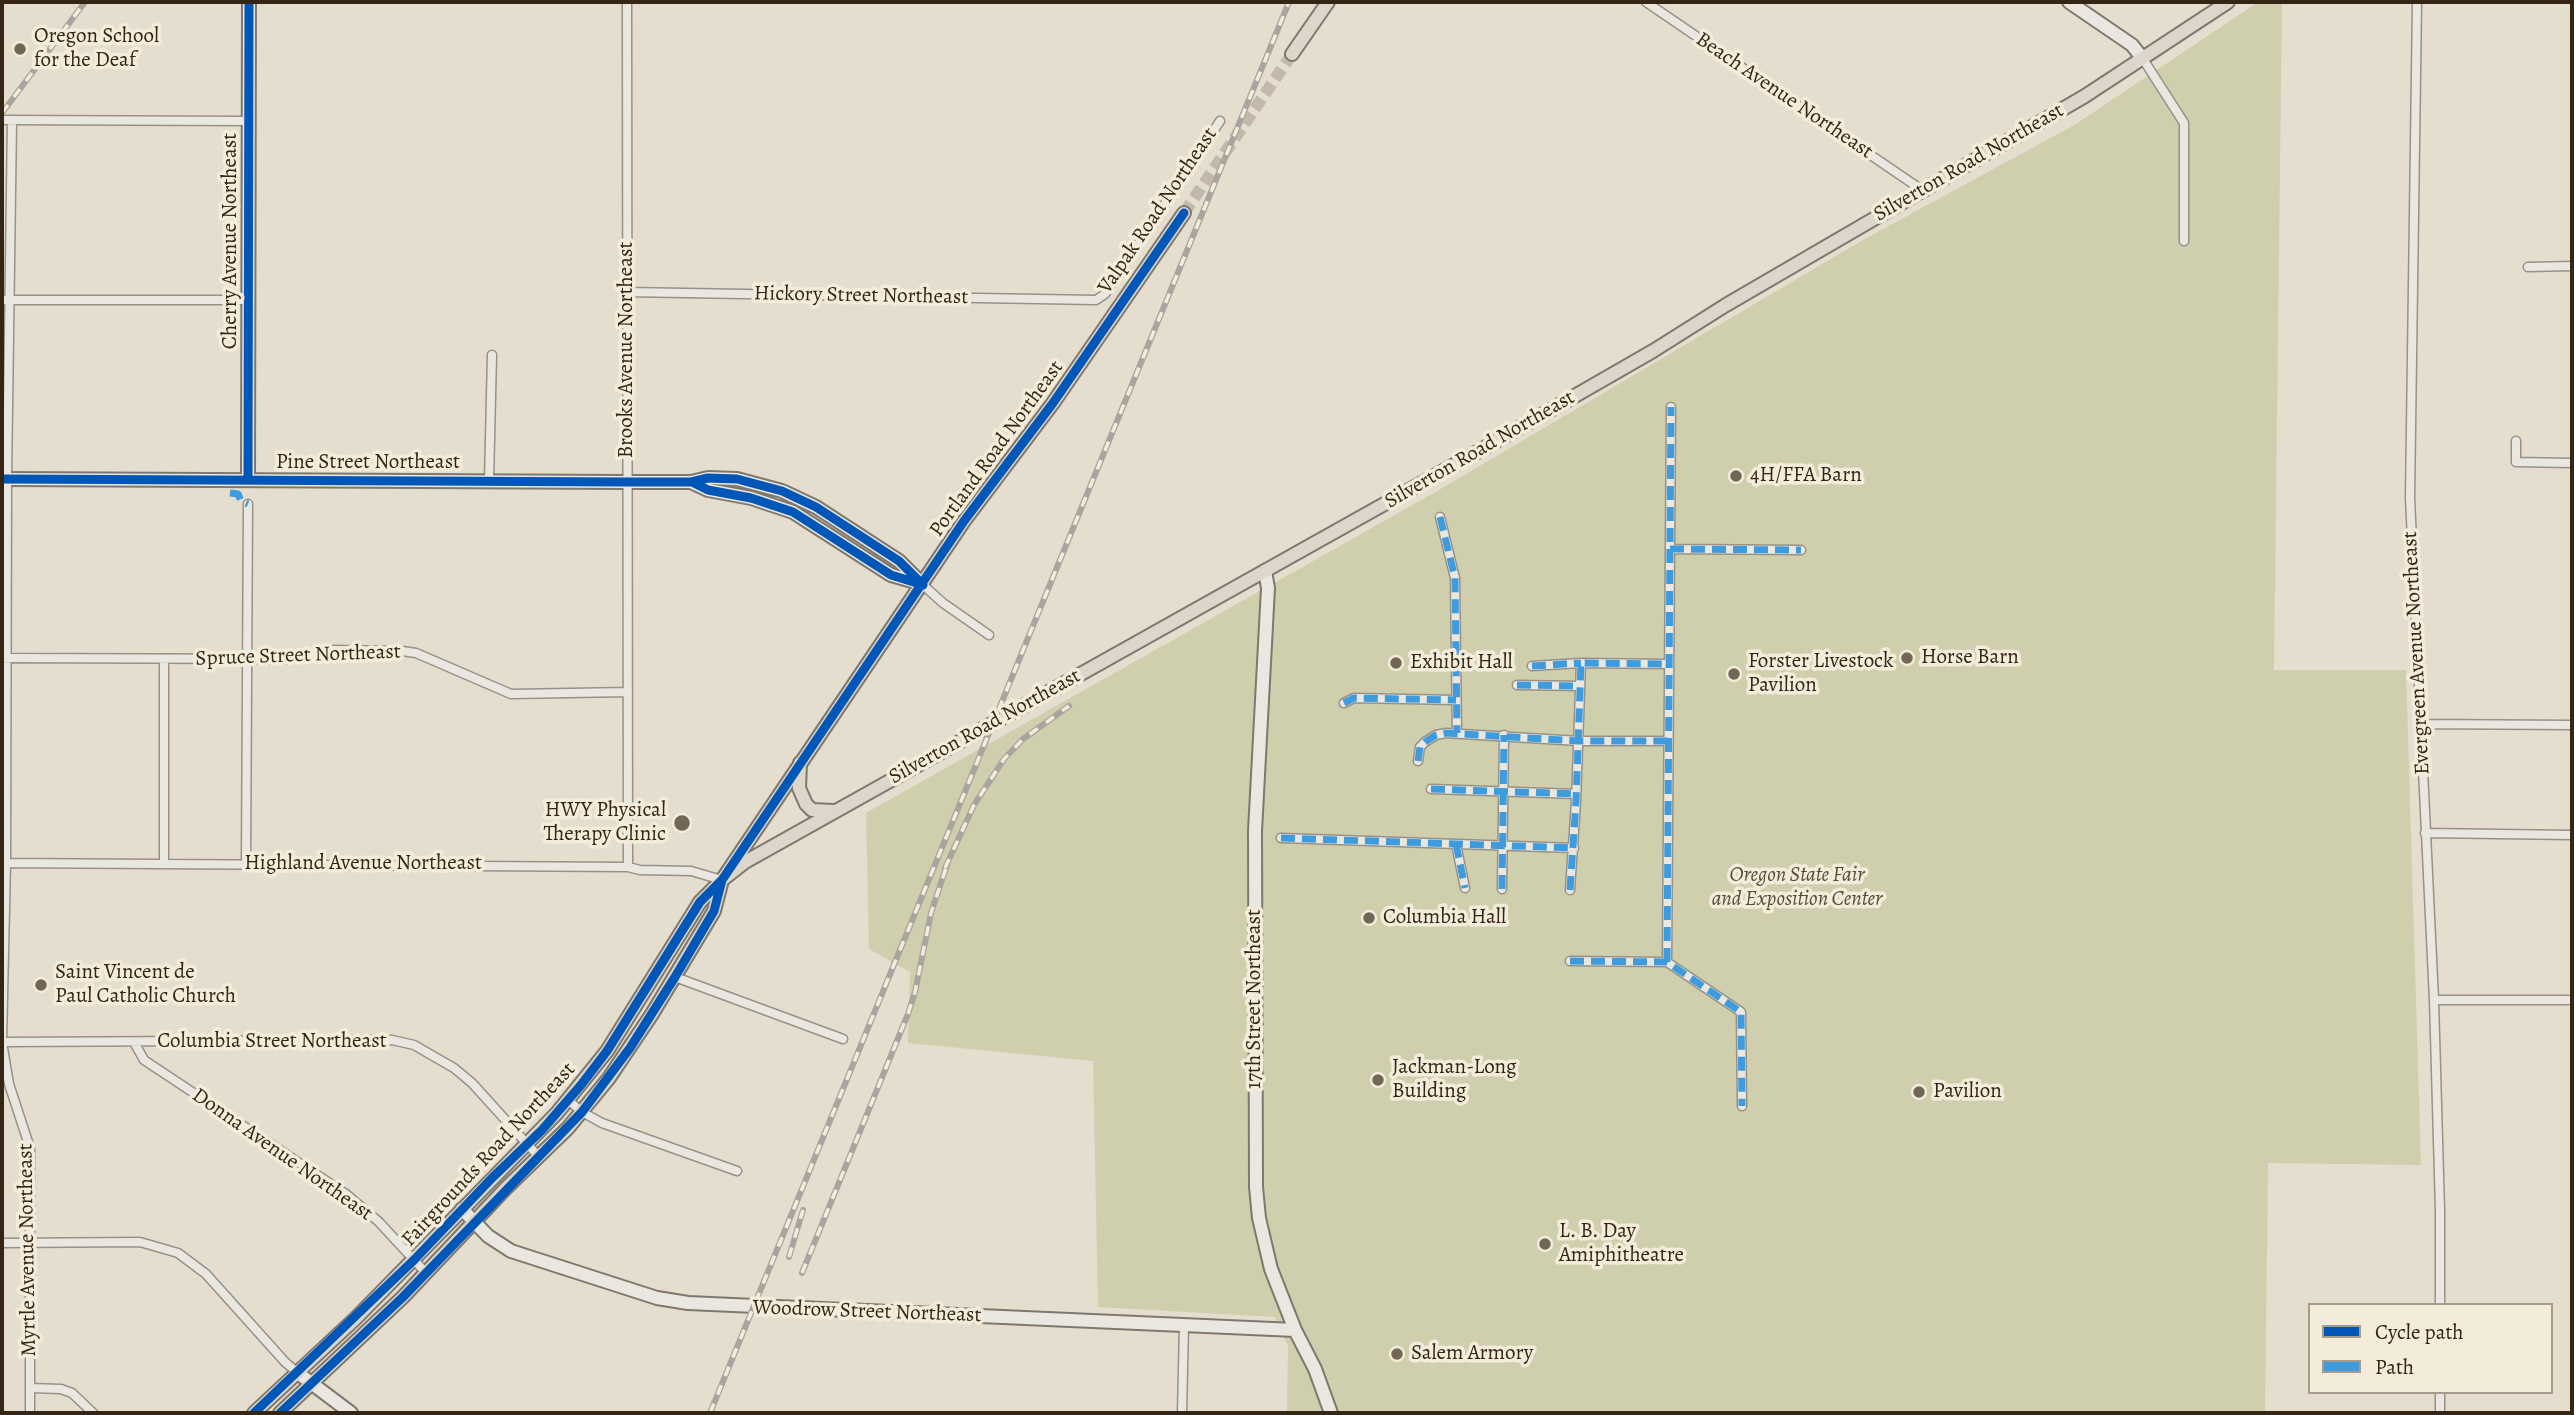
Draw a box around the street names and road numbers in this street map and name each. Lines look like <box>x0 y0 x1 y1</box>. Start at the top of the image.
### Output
street label: Beach Avenue Northeast <box>1691 27 1877 165</box>
street label: Silverton Road Northeast <box>1869 98 2069 228</box>
street label: Valpak Road Northeast <box>1093 123 1223 299</box>
street label: Cherry Avenue Northeast <box>218 133 244 349</box>
street label: Brooks Avenue Northeast <box>614 242 640 458</box>
street label: Hickory Street Northeast <box>754 282 968 310</box>
street label: Portland Road Northeast <box>925 356 1069 542</box>
street label: Silverton Road Northeast <box>1380 385 1580 515</box>
street label: Pine Street Northeast <box>276 450 460 476</box>
street label: Evergreen Avenue Northeast <box>2398 531 2436 775</box>
street label: Spruce Street Northeast <box>195 640 401 672</box>
street label: Silverton Road Northeast <box>885 664 1085 790</box>
street label: Highland Avenue Northeast <box>244 851 482 877</box>
street label: 17th Street Northeast <box>1242 909 1268 1089</box>
street label: Columbia Street Northeast <box>157 1029 387 1055</box>
street label: Fairgrounds Road Northeast <box>397 1058 581 1252</box>
street label: Donna Avenue Northeast <box>187 1083 377 1227</box>
street label: Myrtle Avenue Northeast <box>14 1143 42 1357</box>
street label: Woodrow Street Northeast <box>752 1295 982 1329</box>

